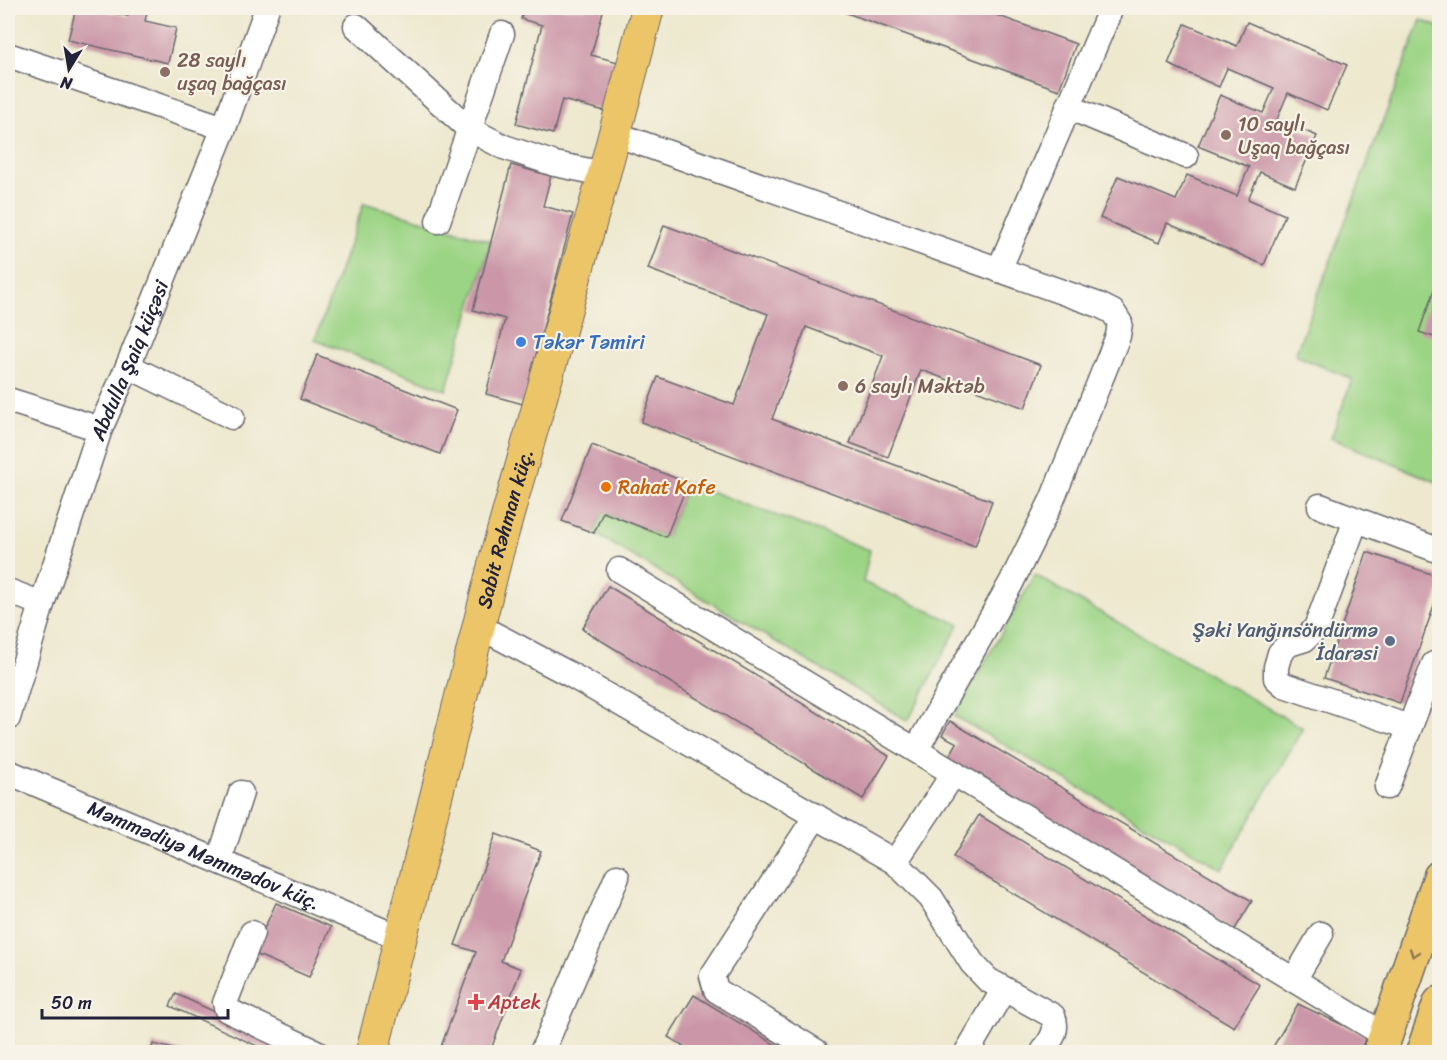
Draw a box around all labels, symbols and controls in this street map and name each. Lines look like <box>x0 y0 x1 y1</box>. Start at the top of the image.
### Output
north arrow <box>39 39 99 99</box>
place label: 28 saylı uşaq bağçası <box>177 43 286 101</box>
marker: 28 saylı uşaq bağçası <box>158 65 172 79</box>
text: N <box>57 68 75 99</box>
place label: 10 saylı Uşaq bağçası <box>1238 107 1350 165</box>
marker: 10 saylı Uşaq bağçası <box>1219 128 1233 142</box>
street label: Abdulla Şaiq küçəsi <box>80 273 179 446</box>
place label: Təkər Təmiri <box>533 325 646 360</box>
marker: Təkər Təmiri <box>514 335 528 349</box>
place label: 6 saylı Məktəb <box>855 369 985 404</box>
marker: 6 saylı Məktəb <box>836 379 850 393</box>
street label: Sabit Rəhman küç. <box>466 444 543 612</box>
place label: Rahat Kafe <box>618 470 716 505</box>
marker: Rahat Kafe <box>599 480 613 494</box>
place label: Şəki Yanğınsöndürmə İdarəsi <box>1192 613 1379 671</box>
marker: Şəki Yanğınsöndürmə İdarəsi <box>1383 634 1397 648</box>
street label: Məmmədiyə Məmmədov küç. <box>82 790 326 920</box>
one-way arrow <box>1409 947 1421 958</box>
scale bar <box>42 982 228 1020</box>
place label: Aptek <box>487 985 541 1020</box>
text: 50 m <box>51 987 92 1019</box>
marker: Aptek <box>469 995 483 1009</box>

